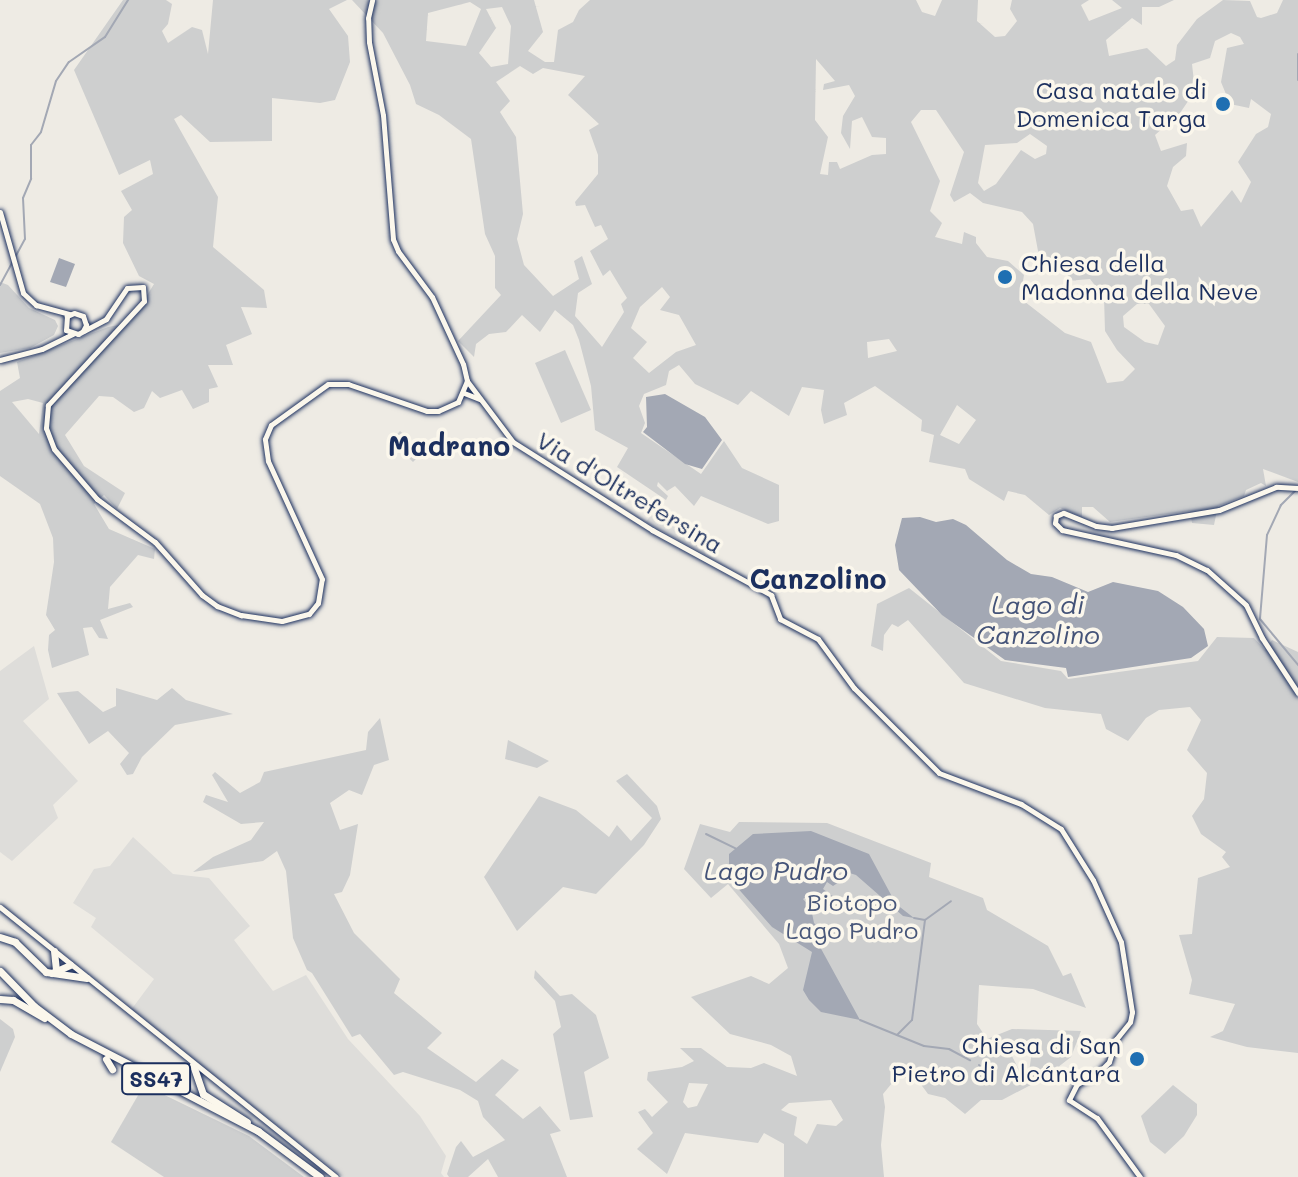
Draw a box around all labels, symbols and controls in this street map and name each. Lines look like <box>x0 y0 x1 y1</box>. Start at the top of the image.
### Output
place label: Casa natale di Domenica Targa <box>1016 76 1207 132</box>
marker: Casa natale di Domenica Targa <box>1214 95 1232 113</box>
place label: Chiesa della Madonna della Neve <box>1021 249 1259 305</box>
marker: Chiesa della Madonna della Neve <box>996 268 1014 286</box>
street label: Via d'Oltrefersina <box>532 425 728 559</box>
district label: Madrano <box>388 428 510 462</box>
district label: Canzolino <box>750 561 886 595</box>
water label: Lago di Canzolino <box>976 589 1100 650</box>
water label: Lago Pudro <box>704 855 848 887</box>
park label: Biotopo Lago Pudro <box>786 888 918 944</box>
place label: Chiesa di San Pietro di Alcántara <box>892 1031 1121 1087</box>
marker: Chiesa di San Pietro di Alcántara <box>1128 1050 1146 1068</box>
road number: SS47 <box>120 1061 192 1097</box>

